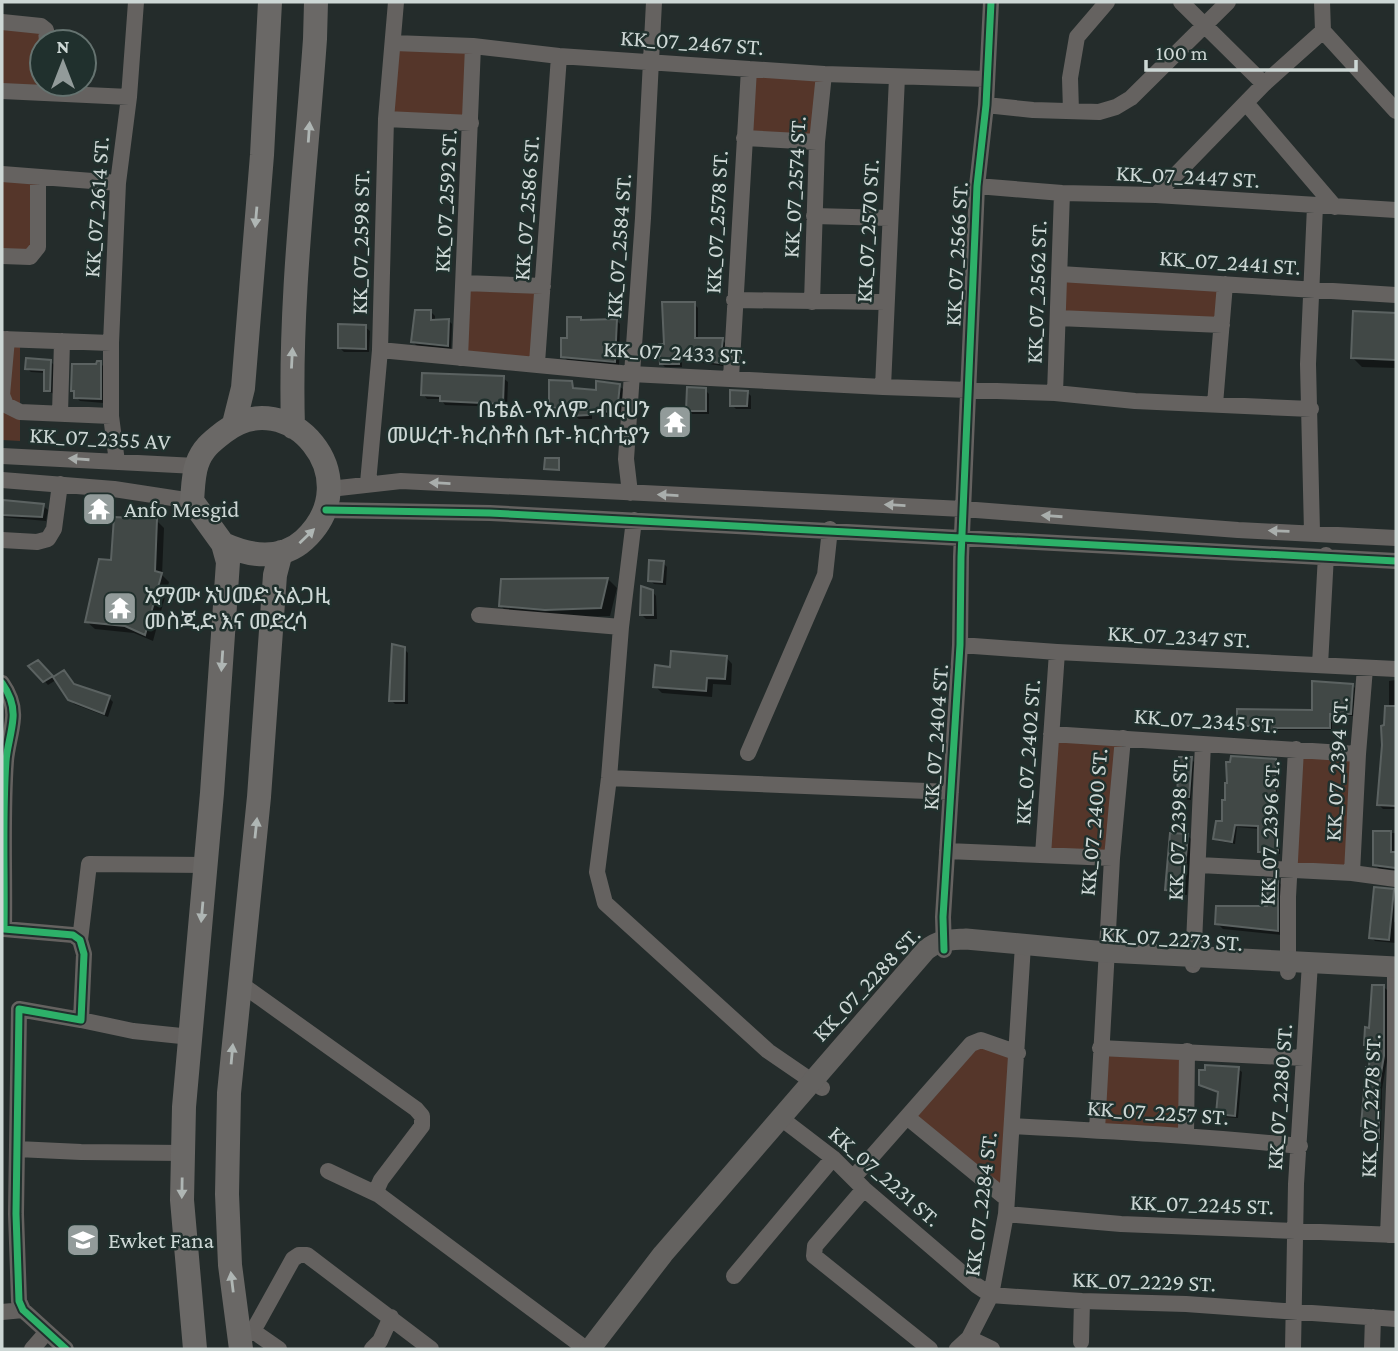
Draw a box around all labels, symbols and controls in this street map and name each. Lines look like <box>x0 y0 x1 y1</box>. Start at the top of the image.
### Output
street label: KK_07_2467 ST. <box>619 24 765 60</box>
north arrow <box>28 28 98 98</box>
scale bar <box>1146 28 1356 72</box>
text: N <box>57 36 70 57</box>
text: 100 m <box>1156 41 1208 65</box>
street label: KK_07_2574 ST. <box>777 115 811 259</box>
one-way arrow <box>304 120 315 142</box>
street label: KK_07_2592 ST. <box>428 129 462 273</box>
street label: KK_07_2614 ST. <box>78 135 114 279</box>
street label: KK_07_2586 ST. <box>508 135 544 281</box>
street label: KK_07_2578 ST. <box>699 150 733 294</box>
street label: KK_07_2570 ST. <box>850 158 884 304</box>
street label: KK_07_2447 ST. <box>1115 159 1261 193</box>
street label: KK_07_2598 ST. <box>346 169 374 315</box>
street label: KK_07_2584 ST. <box>600 172 636 320</box>
street label: KK_07_2566 ST. <box>939 181 973 327</box>
one-way arrow <box>250 206 261 228</box>
street label: KK_07_2562 ST. <box>1021 220 1051 364</box>
street label: KK_07_2441 ST. <box>1158 244 1302 280</box>
street label: KK_07_2433 ST. <box>602 335 748 369</box>
one-way arrow <box>287 347 298 369</box>
place label: ቤቴል-የአለም-ብርሀን መሠረተ-ክረስቶስ ቤተ-ክርስቲያን <box>386 396 650 448</box>
temple icon: ቤቴል-የአለም-ብርሀን መሠረተ-ክረስቶስ ቤተ-ክርስቲያን <box>656 403 694 441</box>
street label: KK_07_2355 AV <box>29 421 172 455</box>
one-way arrow <box>68 453 90 464</box>
one-way arrow <box>429 478 451 489</box>
one-way arrow <box>656 489 678 500</box>
temple icon: Anfo Mesgid <box>80 490 118 528</box>
place label: Anfo Mesgid <box>124 496 239 522</box>
one-way arrow <box>884 499 906 510</box>
one-way arrow <box>1041 510 1063 521</box>
one-way arrow <box>1268 525 1290 537</box>
one-way arrow <box>299 527 316 544</box>
place label: ኢማሙ አህመድ አልጋዚ መስጂድ እና መድረሳ <box>144 582 330 634</box>
temple icon: ኢማሙ አህመድ አልጋዚ መስጂድ እና መድረሳ <box>101 589 139 627</box>
street label: KK_07_2347 ST. <box>1107 619 1251 653</box>
one-way arrow <box>216 650 227 672</box>
street label: KK_07_2404 ST. <box>917 663 953 811</box>
street label: KK_07_2402 ST. <box>1009 678 1045 826</box>
street label: KK_07_2394 ST. <box>1319 696 1353 842</box>
street label: KK_07_2345 ST. <box>1133 702 1279 738</box>
street label: KK_07_2400 ST. <box>1074 747 1112 897</box>
street label: KK_07_2398 ST. <box>1161 755 1193 901</box>
street label: KK_07_2396 ST. <box>1253 760 1285 906</box>
one-way arrow <box>251 817 262 839</box>
one-way arrow <box>196 901 207 923</box>
street label: KK_07_2273 ST. <box>1100 920 1244 956</box>
street label: KK_07_2288 ST. <box>807 922 925 1046</box>
street label: KK_07_2280 ST. <box>1261 1023 1297 1171</box>
street label: KK_07_2278 ST. <box>1354 1034 1386 1178</box>
one-way arrow <box>227 1043 238 1065</box>
street label: KK_07_2257 ST. <box>1086 1094 1230 1130</box>
street label: KK_07_2231 ST. <box>824 1120 946 1232</box>
street label: KK_07_2284 ST. <box>958 1130 1002 1278</box>
one-way arrow <box>177 1177 188 1199</box>
street label: KK_07_2245 ST. <box>1130 1188 1274 1220</box>
school or university icon: Ewket Fana <box>64 1221 102 1259</box>
place label: Ewket Fana <box>108 1227 215 1253</box>
street label: KK_07_2229 ST. <box>1072 1265 1216 1297</box>
one-way arrow <box>227 1270 238 1292</box>

